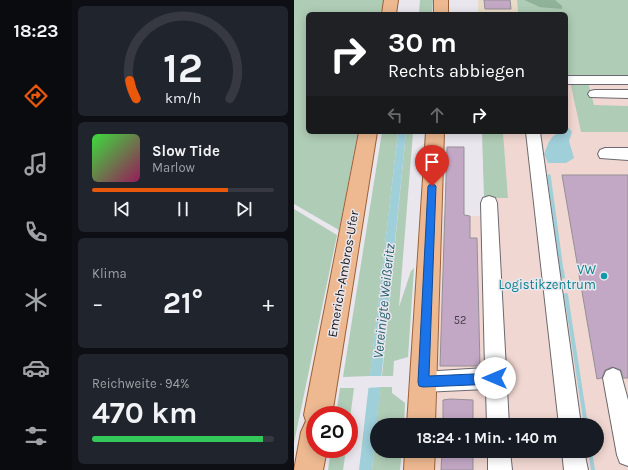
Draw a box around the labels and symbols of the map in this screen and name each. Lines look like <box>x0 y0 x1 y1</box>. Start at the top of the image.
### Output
pin <box>415 145 449 186</box>
street label: Emerich-Ambros-Ufer <box>324 209 362 339</box>
water label: Vereinigte Weißeritz <box>370 243 398 359</box>
place label: VW Logistikzentrum <box>498 262 596 292</box>
marker: VW Logistikzentrum <box>599 271 609 281</box>
house number: 52 <box>454 314 466 327</box>
position arrow <box>474 357 516 399</box>
speed limit sign: 20 <box>306 406 358 458</box>

